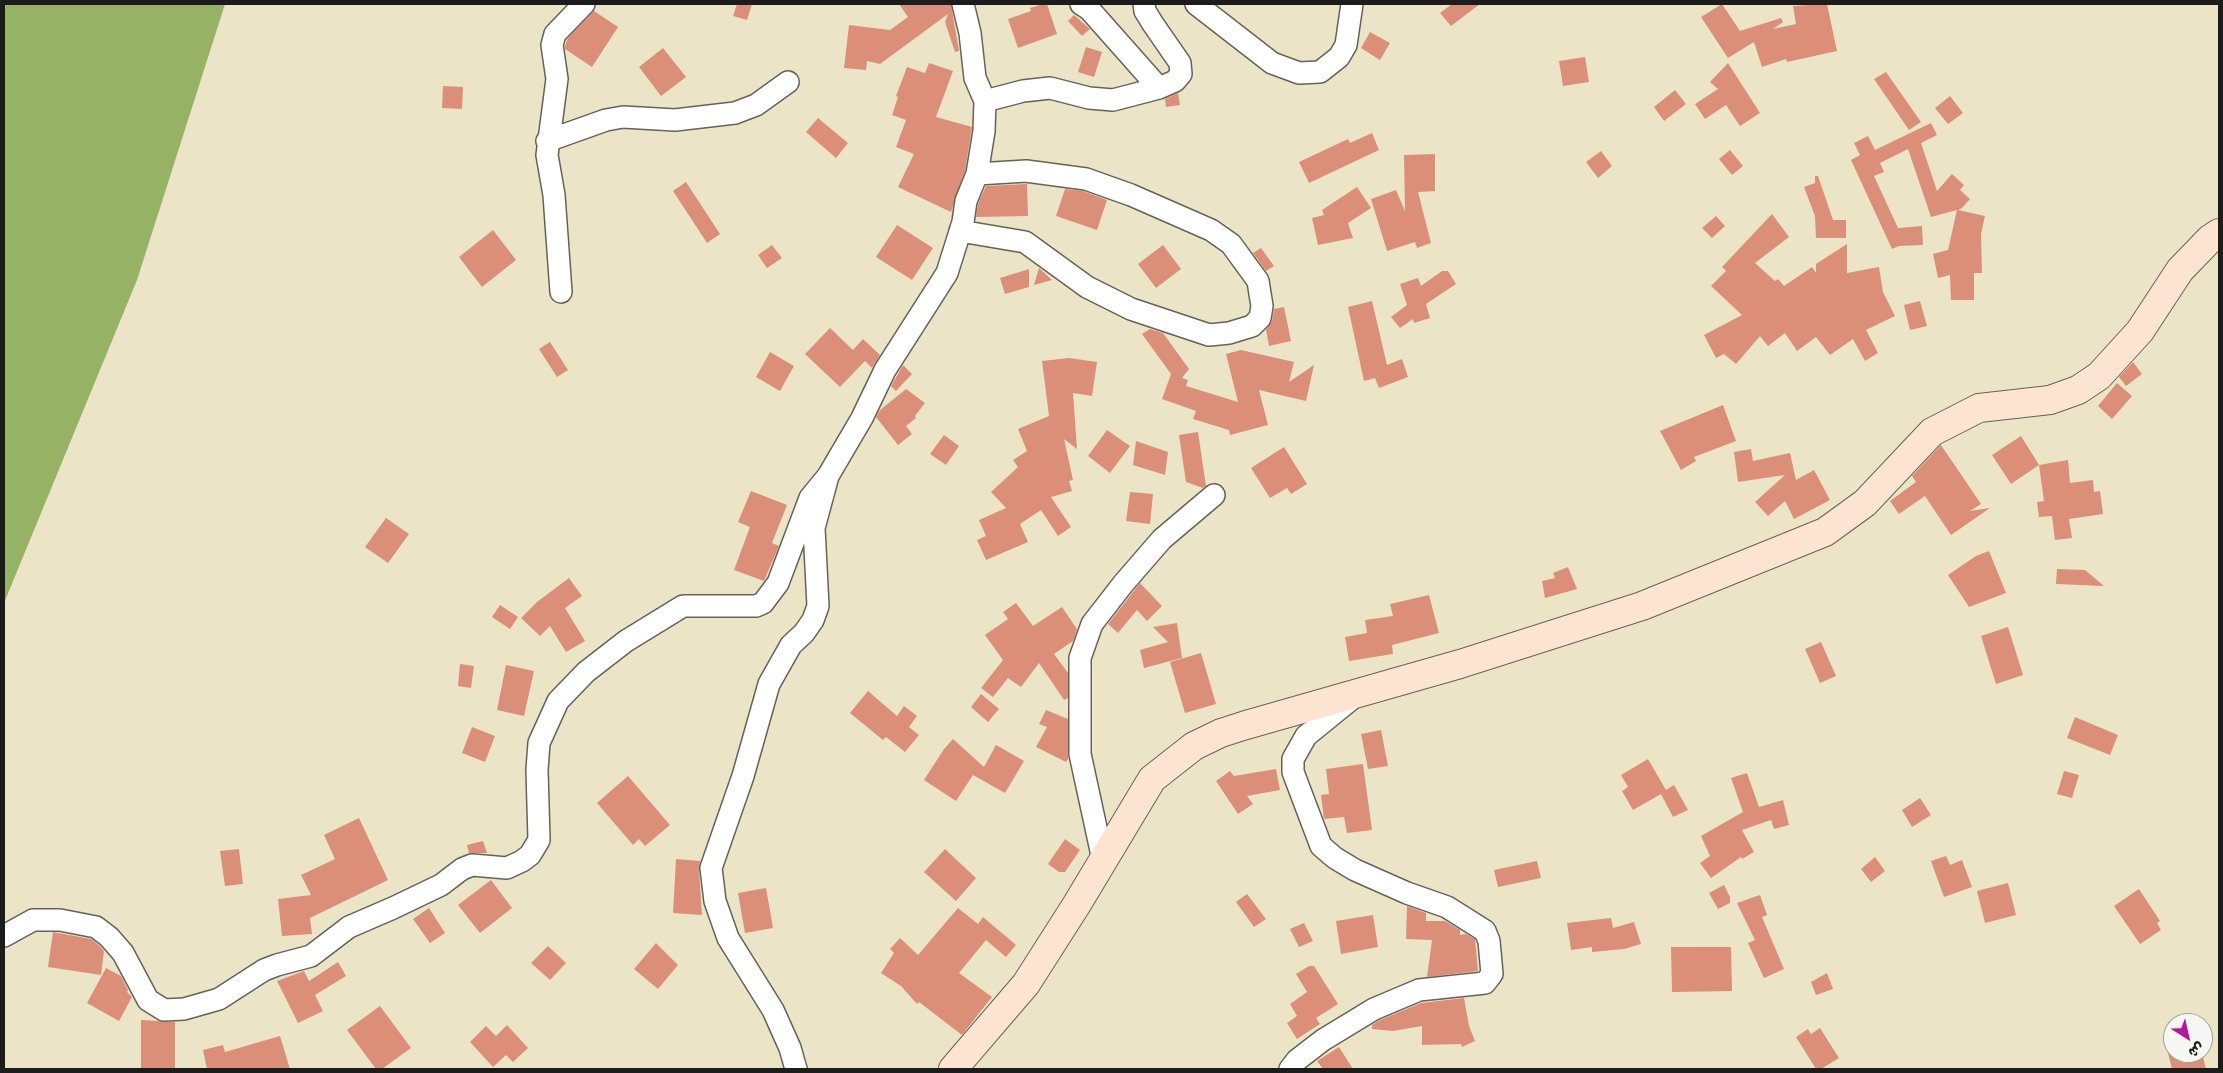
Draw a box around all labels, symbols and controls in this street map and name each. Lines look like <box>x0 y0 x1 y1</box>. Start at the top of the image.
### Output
north arrow <box>2163 1013 2213 1063</box>
text: ش <box>2185 1038 2208 1061</box>

